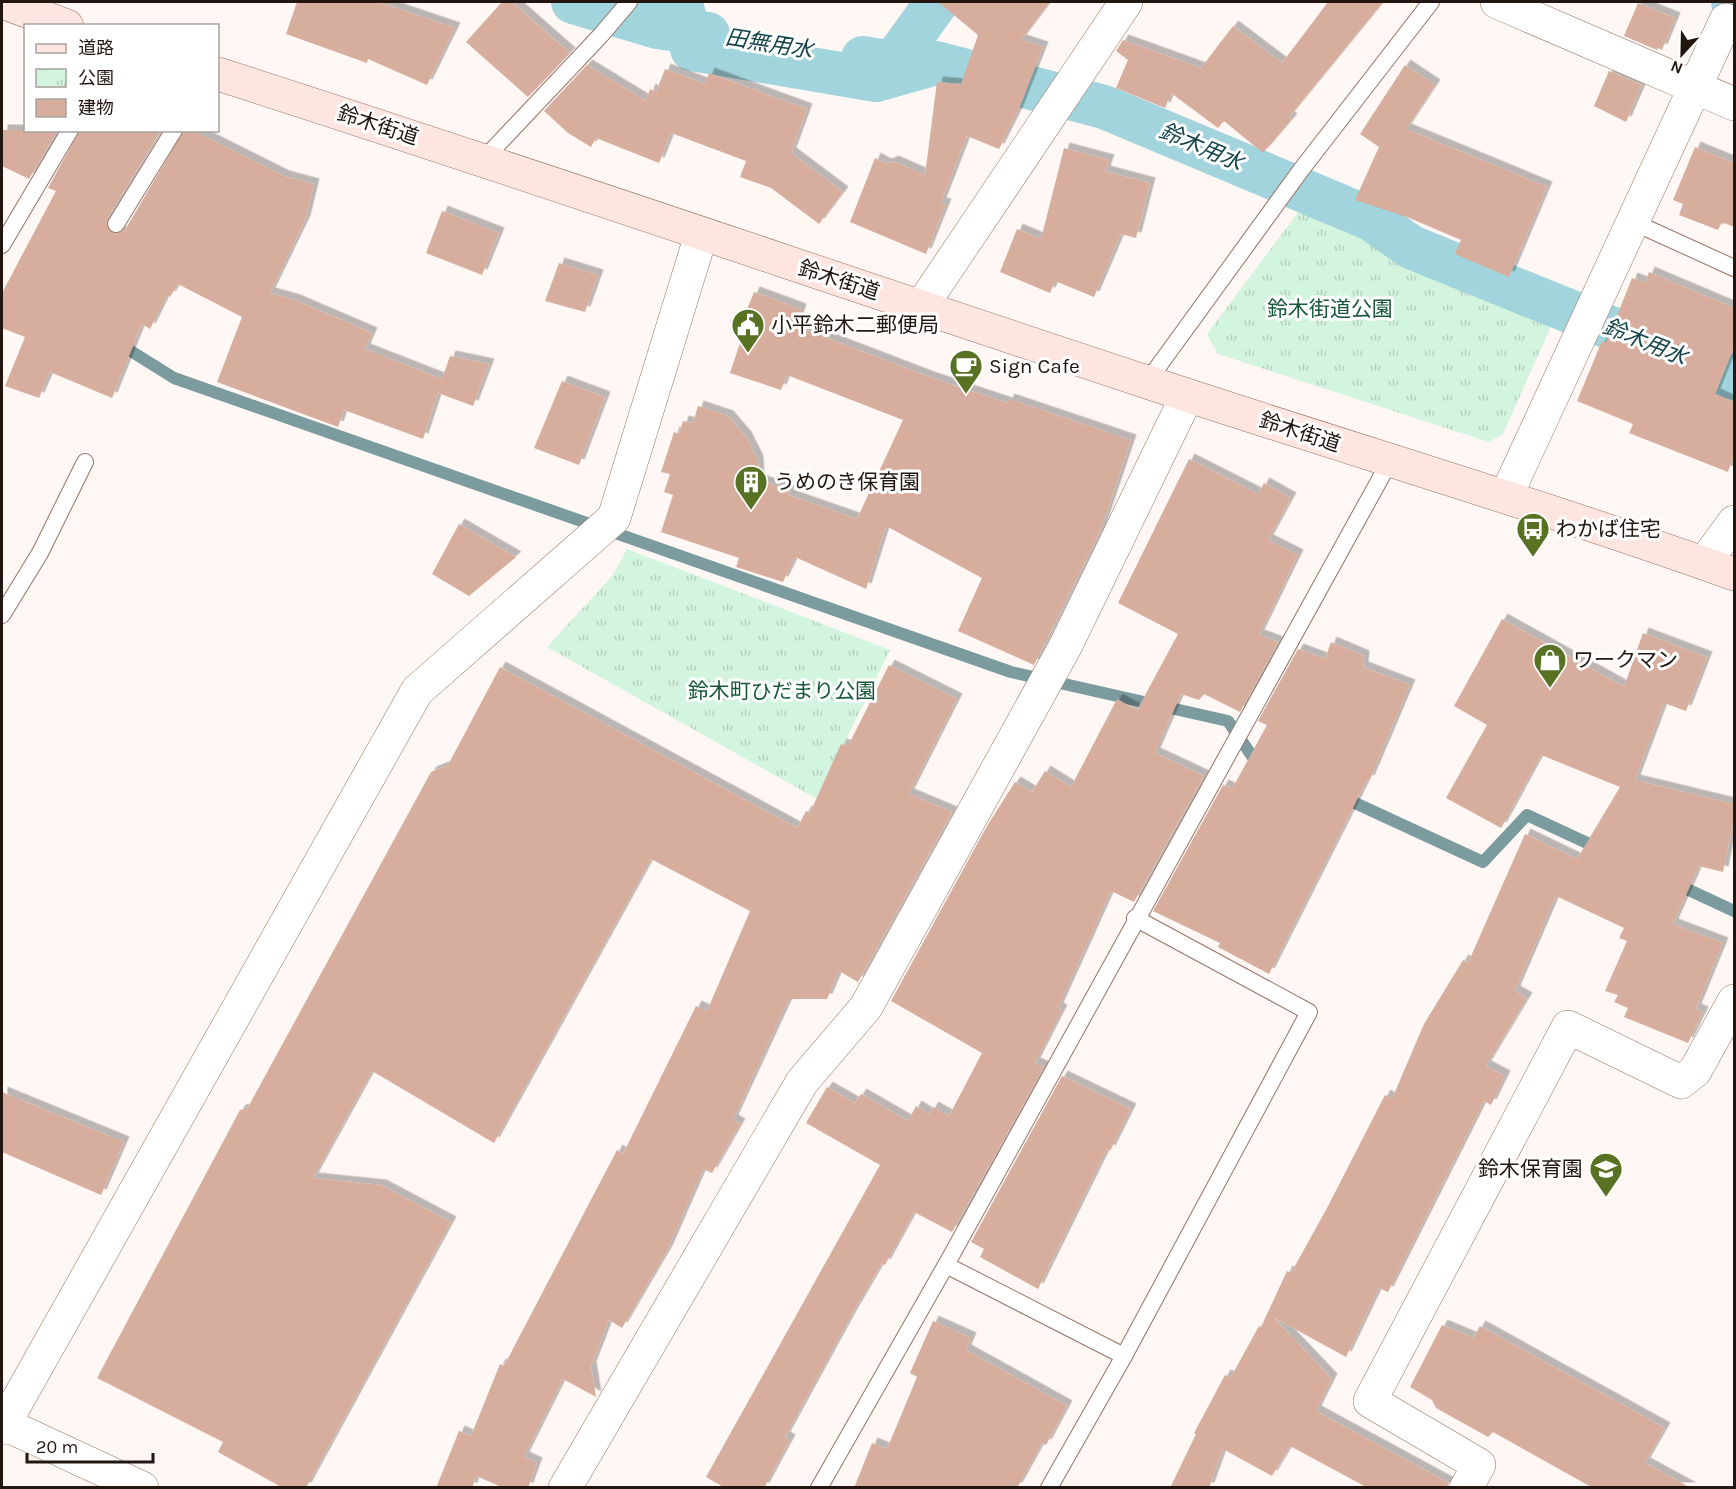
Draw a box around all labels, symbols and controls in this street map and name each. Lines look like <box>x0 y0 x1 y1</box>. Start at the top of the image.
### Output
legend <box>24 24 219 132</box>
water label: 田無用水 <box>724 24 816 64</box>
north arrow <box>1652 24 1712 84</box>
text: 道路 <box>78 37 114 59</box>
text: N <box>1668 56 1685 78</box>
text: 公園 <box>78 67 114 89</box>
text: 建物 <box>78 97 114 119</box>
street label: 鈴木街道 <box>334 101 422 149</box>
water label: 鈴木用水 <box>1155 118 1248 177</box>
street label: 鈴木街道 <box>795 256 883 304</box>
park label: 鈴木街道公園 <box>1267 297 1393 321</box>
public building icon: 小平鈴木二郵便局 <box>730 307 766 354</box>
place label: 小平鈴木二郵便局 <box>771 313 939 337</box>
water label: 鈴木用水 <box>1599 313 1693 371</box>
cafe icon: Sign Cafe <box>948 348 984 395</box>
place label: Sign Cafe <box>989 354 1080 378</box>
street label: 鈴木街道 <box>1256 408 1344 456</box>
building icon: うめのき保育園 <box>733 464 769 511</box>
place label: うめのき保育園 <box>774 470 920 494</box>
bus stop icon: わかば住宅 <box>1515 511 1551 558</box>
place label: わかば住宅 <box>1556 517 1661 541</box>
shop icon: ワークマン <box>1532 642 1568 689</box>
place label: ワークマン <box>1573 648 1678 672</box>
park label: 鈴木町ひだまり公園 <box>688 679 876 703</box>
school or university icon: 鈴木保育園 <box>1588 1151 1624 1198</box>
place label: 鈴木保育園 <box>1478 1157 1583 1181</box>
scale bar <box>27 1426 153 1464</box>
text: 20 m <box>36 1436 78 1458</box>

